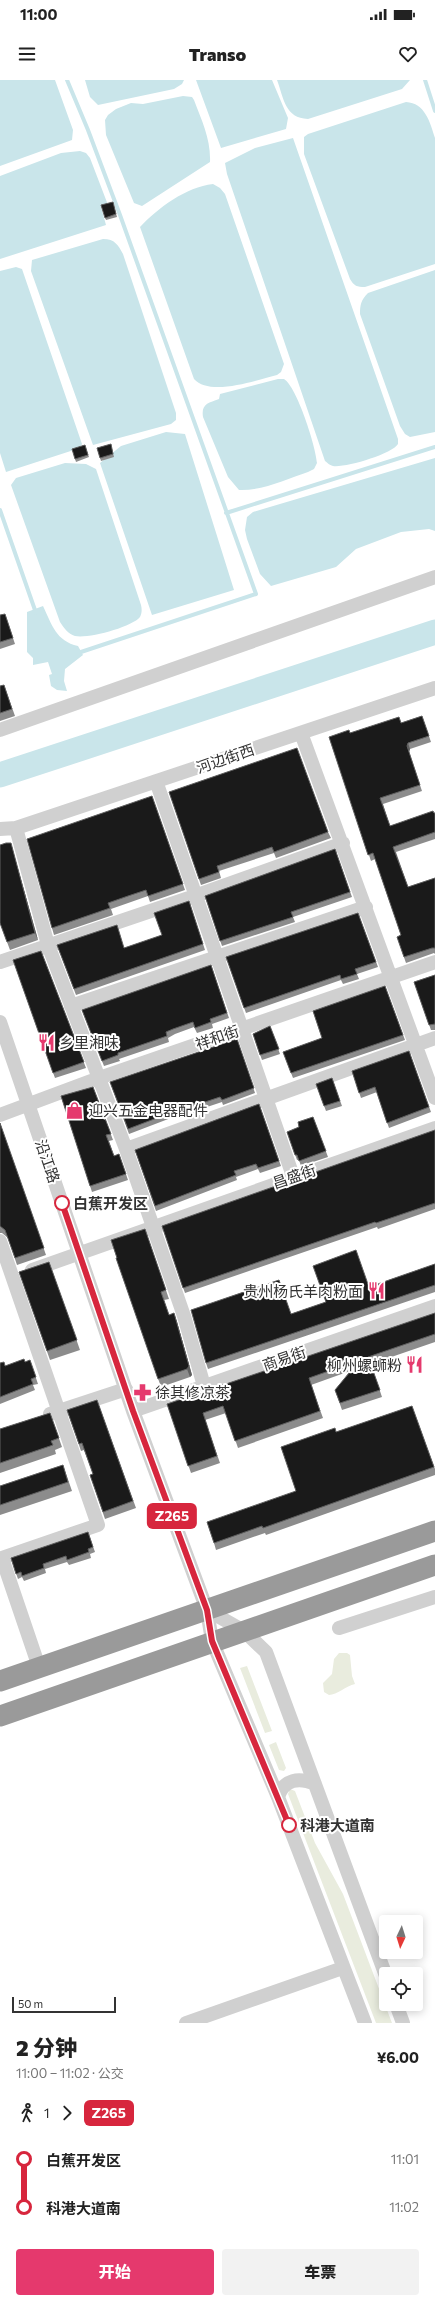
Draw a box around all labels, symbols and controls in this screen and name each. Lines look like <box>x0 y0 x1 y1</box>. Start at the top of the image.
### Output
text: 11:00 <box>20 5 57 23</box>
icon: menu <box>16 43 38 65</box>
text: Transo <box>189 43 246 65</box>
icon: heart <box>397 43 419 65</box>
street label: 河边街西 <box>194 740 256 776</box>
street label: 祥和街 <box>193 1021 241 1053</box>
restaurant icon: 乡里湘味 <box>36 1032 56 1052</box>
place label: 乡里湘味 <box>59 1033 119 1051</box>
shop icon: 迎兴五金电器配件 <box>65 1100 85 1120</box>
place label: 迎兴五金电器配件 <box>88 1101 208 1119</box>
street label: 沿江路 <box>32 1137 64 1185</box>
street label: 昌盛街 <box>270 1160 318 1192</box>
place label: 白蕉开发区 <box>73 1194 148 1212</box>
marker: 白蕉开发区 <box>54 1195 70 1211</box>
restaurant icon: 贵州杨氏羊肉粉面 <box>366 1281 386 1301</box>
place label: 贵州杨氏羊肉粉面 <box>243 1282 363 1300</box>
street label: 商易街 <box>260 1342 308 1374</box>
restaurant icon: 柳州螺蛳粉 <box>405 1355 425 1375</box>
place label: 柳州螺蛳粉 <box>327 1356 402 1374</box>
pharmacy icon: 徐其修凉茶 <box>132 1382 152 1402</box>
place label: 徐其修凉茶 <box>155 1383 230 1401</box>
line badge: Z265 <box>144 1503 200 1529</box>
text: Z265 <box>155 1507 189 1524</box>
place label: 科港大道南 <box>300 1816 375 1834</box>
marker: 科港大道南 <box>281 1817 297 1833</box>
north arrow <box>379 1915 423 1959</box>
map controls <box>379 1915 423 2011</box>
button: locate <box>379 1967 423 2011</box>
scale bar <box>12 1995 116 2014</box>
text: 50 m <box>18 1997 43 2010</box>
text: 2 分钟 <box>16 2034 77 2061</box>
text: ¥6.00 <box>377 2048 419 2066</box>
text: 11:00 – 11:02 · 公交 <box>16 2065 124 2081</box>
icon: walk <box>16 2102 38 2124</box>
icon: forward <box>56 2102 78 2124</box>
text: Z265 <box>92 2104 126 2121</box>
text: 1 <box>44 2105 50 2121</box>
text: 白蕉开发区 <box>46 2151 121 2169</box>
text: 11:01 <box>391 2151 419 2167</box>
text: 科港大道南 <box>46 2199 121 2217</box>
text: 11:02 <box>389 2199 419 2215</box>
button: 开始 <box>16 2249 214 2295</box>
button: 车票 <box>222 2249 419 2295</box>

